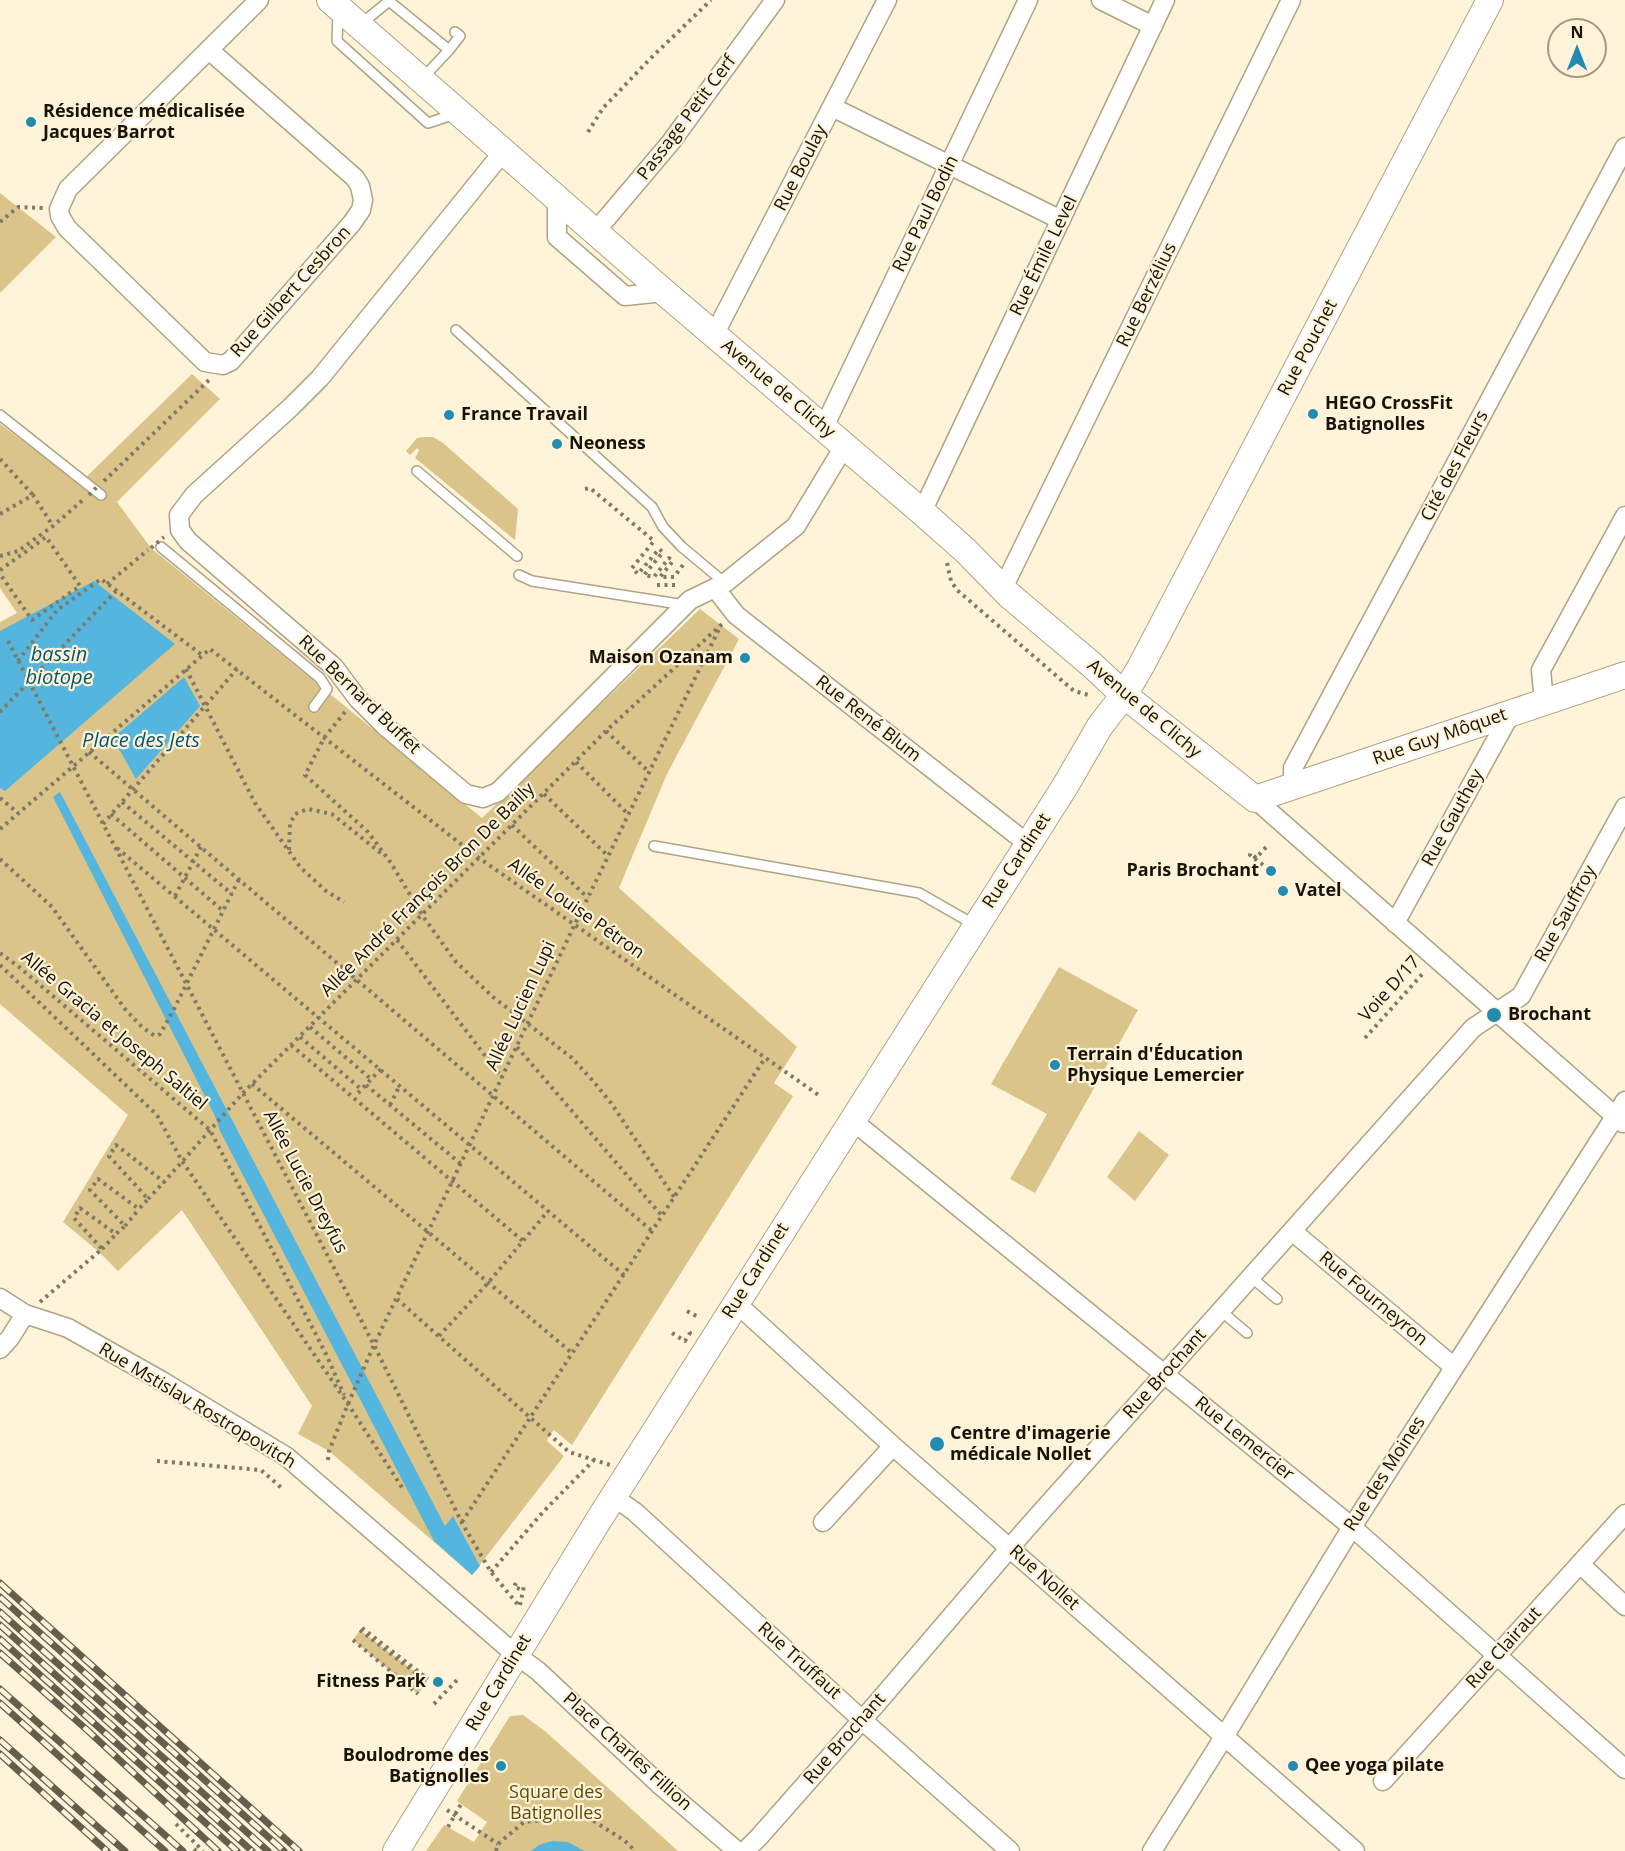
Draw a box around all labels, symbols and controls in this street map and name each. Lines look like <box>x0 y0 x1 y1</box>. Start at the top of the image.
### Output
north arrow <box>1547 18 1607 78</box>
text: N <box>1570 21 1584 43</box>
street label: Passage Petit Cerf <box>633 51 741 185</box>
place label: Résidence médicalisée Jacques Barrot <box>43 101 245 144</box>
marker: Résidence médicalisée Jacques Barrot <box>24 115 38 129</box>
street label: Rue Boulay <box>770 121 832 215</box>
street label: Rue Paul Bodin <box>888 152 964 276</box>
street label: Rue Émile Level <box>1006 193 1082 319</box>
street label: Rue Gilbert Cesbron <box>226 222 356 362</box>
street label: Rue Berzélius <box>1112 239 1182 351</box>
street label: Rue Pouchet <box>1274 296 1342 400</box>
street label: Avenue de Clichy <box>717 335 839 443</box>
place label: HEGO CrossFit Batignolles <box>1325 393 1453 436</box>
place label: France Travail <box>461 404 588 426</box>
marker: HEGO CrossFit Batignolles <box>1306 407 1320 421</box>
street label: Cité des Fleurs <box>1417 407 1493 525</box>
marker: France Travail <box>442 408 456 422</box>
place label: Neoness <box>569 433 646 455</box>
marker: Neoness <box>550 437 564 451</box>
street label: Rue Bernard Buffet <box>293 631 425 759</box>
water label: bassin biotope <box>25 643 93 690</box>
place label: Maison Ozanam <box>589 647 733 669</box>
marker: Maison Ozanam <box>738 651 752 665</box>
street label: Avenue de Clichy <box>1083 655 1205 763</box>
street label: Rue René Blum <box>811 671 925 767</box>
street label: Rue Guy Môquet <box>1370 704 1510 770</box>
water label: Place des Jets <box>82 729 200 753</box>
street label: Rue Gauthey <box>1417 766 1489 870</box>
street label: Allée André François Bron De Bailly <box>317 779 539 1001</box>
street label: Rue Cardinet <box>978 810 1056 912</box>
street label: Allée Louise Pétron <box>504 854 648 964</box>
place label: Paris Brochant <box>1127 860 1259 882</box>
street label: Rue Sauffroy <box>1531 862 1601 966</box>
marker: Paris Brochant <box>1264 864 1278 878</box>
place label: Vatel <box>1295 880 1342 902</box>
marker: Vatel <box>1276 884 1290 898</box>
street label: Allée Lucien Lupi <box>481 938 561 1074</box>
street label: Allée Gracia et Joseph Saltiel <box>17 947 211 1115</box>
street label: Voie D/17 <box>1355 952 1425 1026</box>
place label: Brochant <box>1508 1004 1591 1026</box>
marker: Brochant <box>1485 1006 1503 1024</box>
place label: Terrain d'Éducation Physique Lemercier <box>1067 1044 1244 1086</box>
marker: Terrain d'Éducation Physique Lemercier <box>1048 1058 1062 1072</box>
street label: Allée Lucie Dreyfus <box>258 1107 352 1257</box>
street label: Rue Cardinet <box>718 1219 794 1323</box>
street label: Rue Fourneyron <box>1314 1247 1432 1351</box>
street label: Rue Brochant <box>1119 1324 1211 1424</box>
street label: Rue Mstislav Rostropovitch <box>95 1339 299 1473</box>
street label: Rue Lemercier <box>1190 1392 1298 1486</box>
street label: Rue des Moines <box>1340 1413 1430 1535</box>
place label: Centre d'imagerie médicale Nollet <box>950 1423 1111 1466</box>
marker: Centre d'imagerie médicale Nollet <box>928 1435 946 1453</box>
street label: Rue Nollet <box>1004 1541 1084 1615</box>
street label: Rue Clairaut <box>1462 1603 1546 1693</box>
street label: Rue Truffaut <box>753 1618 845 1704</box>
street label: Rue Cardinet <box>462 1631 536 1735</box>
place label: Fitness Park <box>316 1671 426 1693</box>
marker: Fitness Park <box>431 1675 445 1689</box>
street label: Place Charles Fillion <box>558 1689 696 1815</box>
street label: Rue Brochant <box>799 1689 891 1789</box>
place label: Boulodrome des Batignolles <box>343 1745 489 1788</box>
place label: Qee yoga pilate <box>1305 1755 1444 1777</box>
marker: Boulodrome des Batignolles <box>494 1759 508 1773</box>
marker: Qee yoga pilate <box>1286 1759 1300 1773</box>
park label: Square des Batignolles <box>509 1782 603 1824</box>

